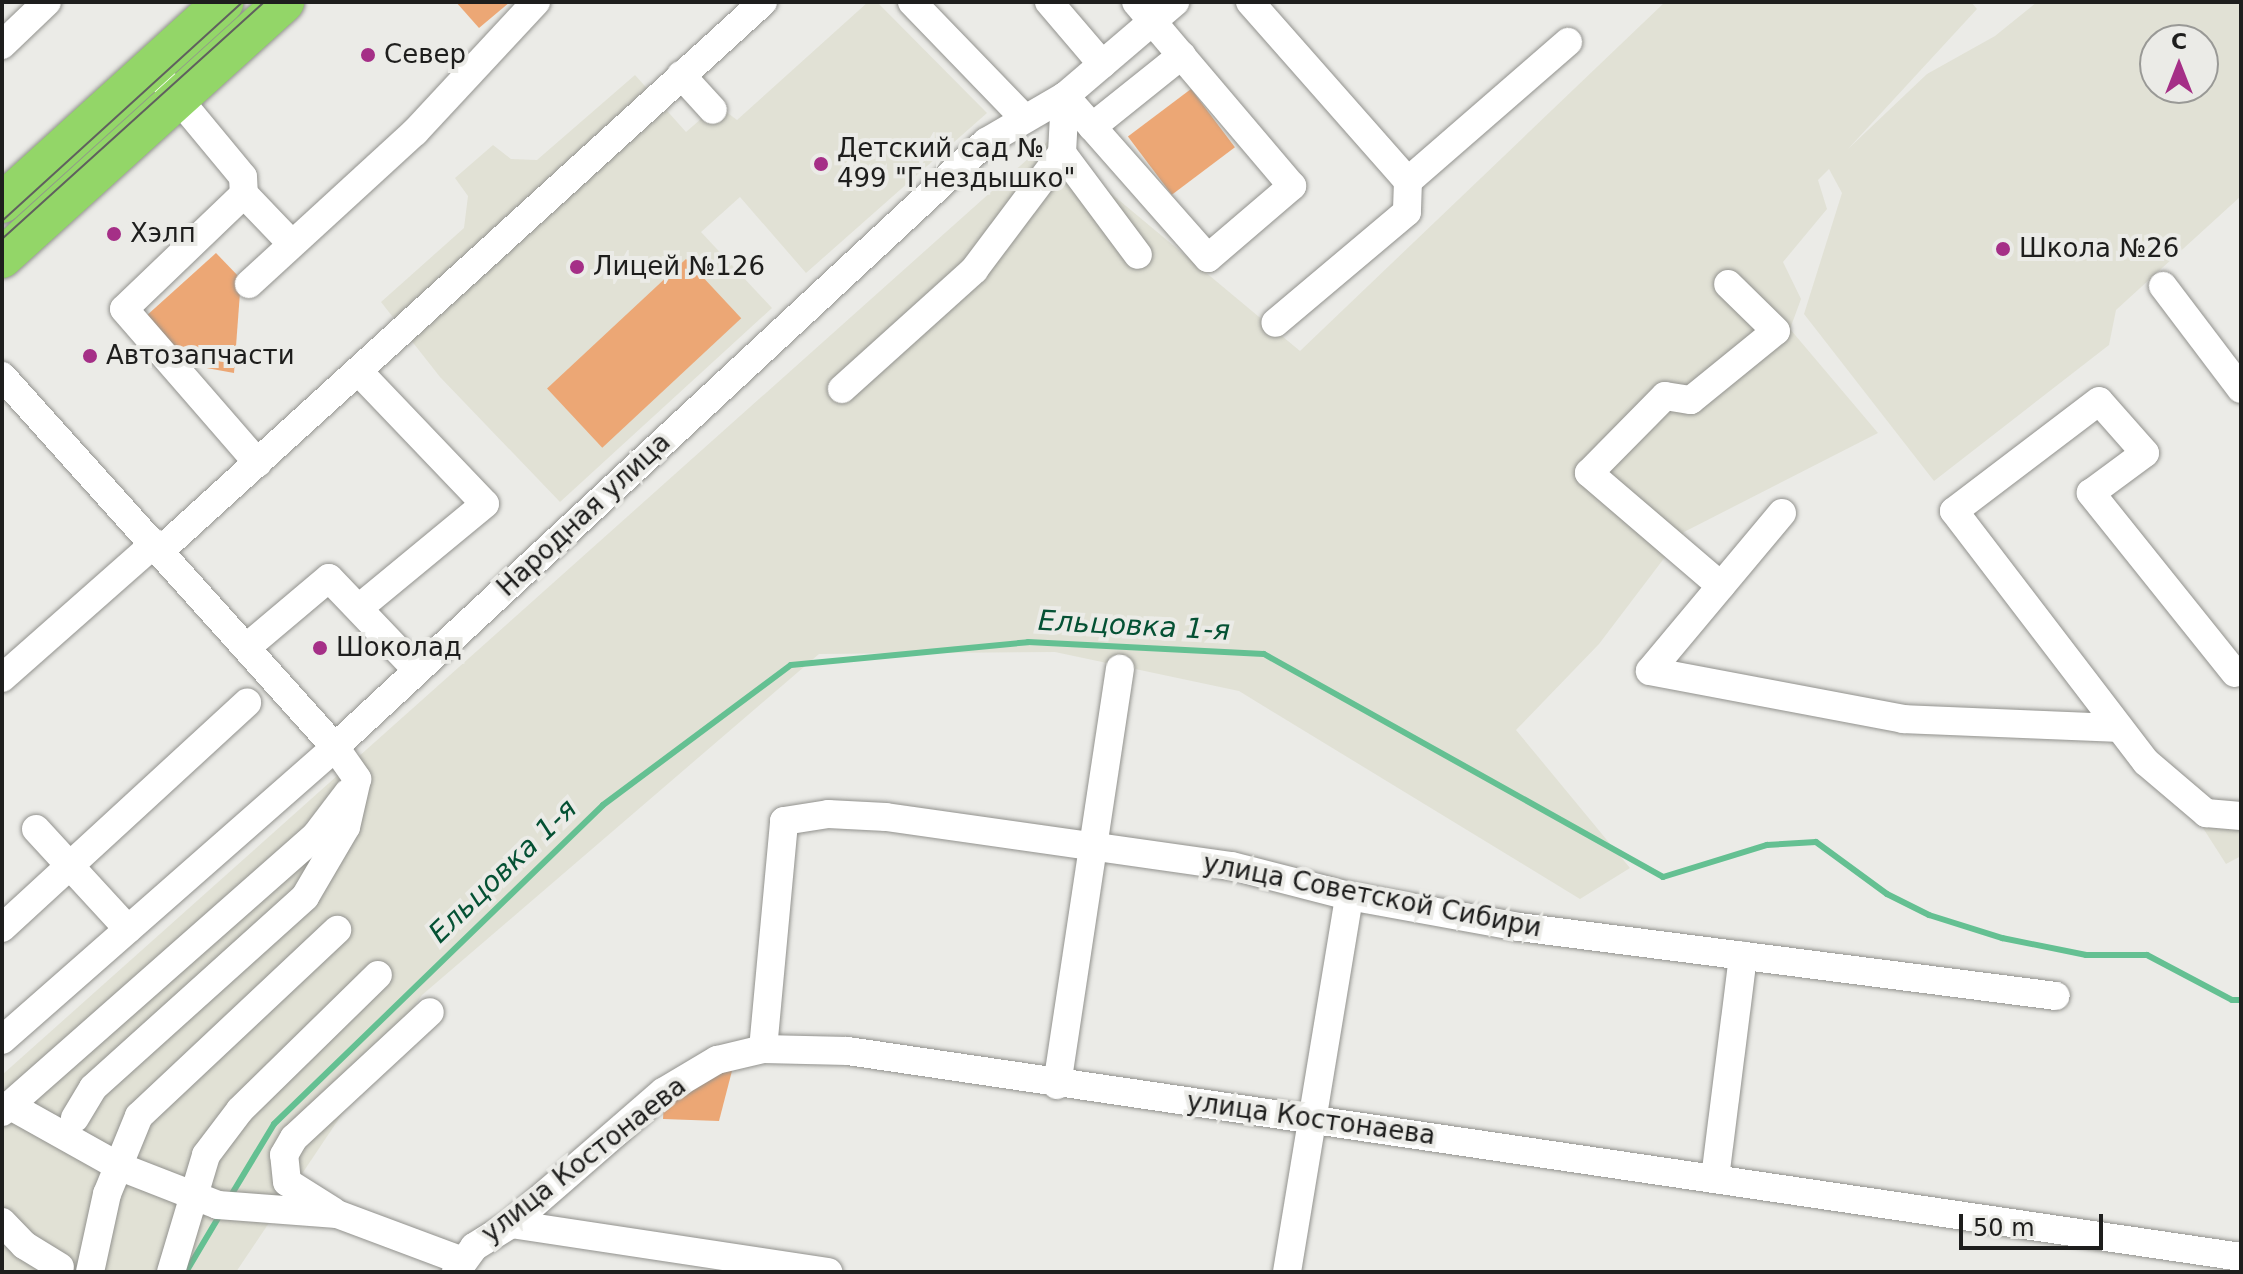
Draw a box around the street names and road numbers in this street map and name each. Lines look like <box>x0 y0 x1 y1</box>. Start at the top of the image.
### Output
street label: Народная улица <box>491 427 677 603</box>
street label: улица Советской Сибири <box>1200 848 1544 944</box>
street label: улица Костонаева <box>476 1071 692 1249</box>
street label: улица Костонаева <box>1185 1086 1437 1152</box>

